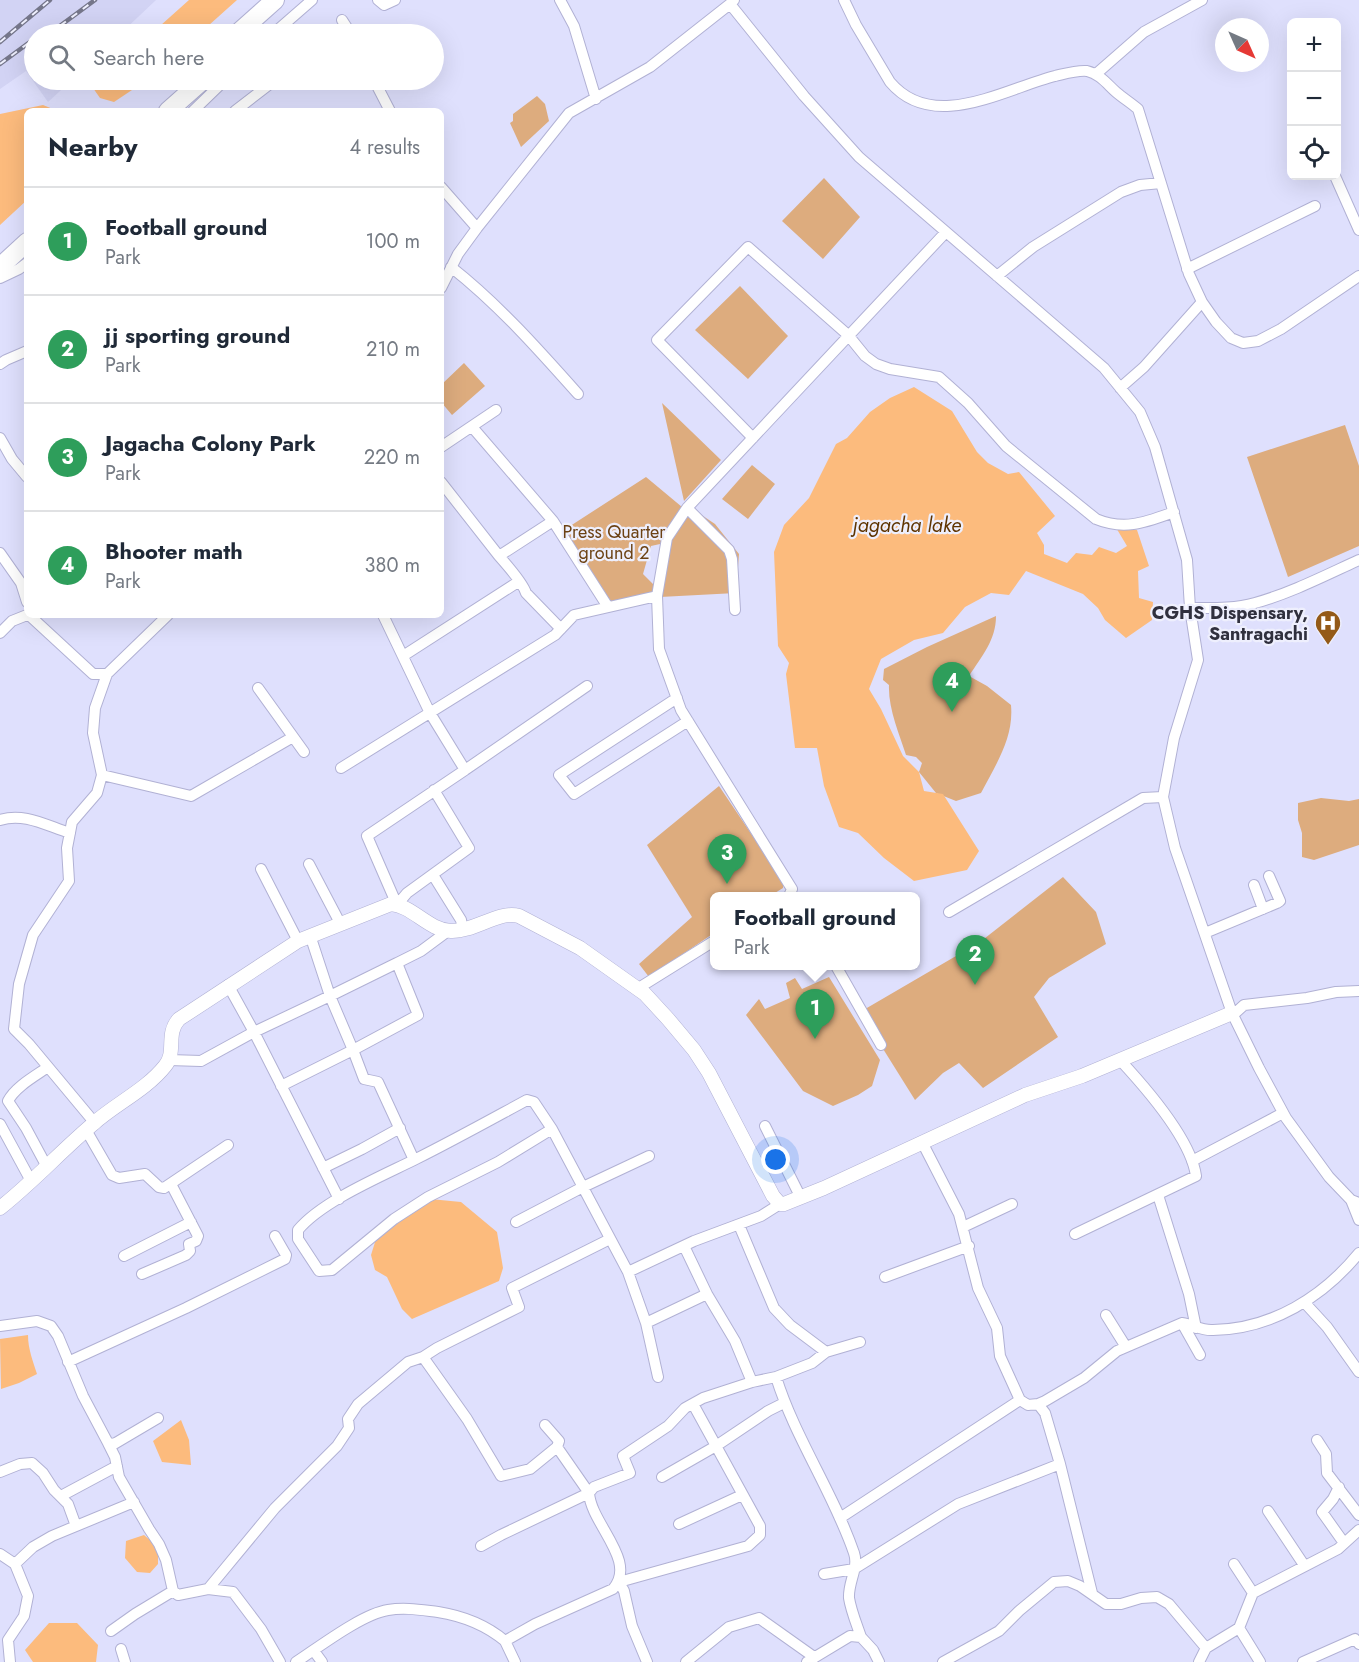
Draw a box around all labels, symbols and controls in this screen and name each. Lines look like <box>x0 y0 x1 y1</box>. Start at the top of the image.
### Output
north arrow <box>1215 18 1269 72</box>
map controls <box>1287 18 1341 180</box>
button: + <box>1287 18 1341 72</box>
search box <box>24 24 444 90</box>
icon: search <box>45 41 78 74</box>
text: Search here <box>93 41 204 73</box>
button: − <box>1287 72 1341 126</box>
button: locate <box>1287 126 1341 180</box>
text: Nearby <box>48 128 137 166</box>
text: 4 results <box>349 133 420 162</box>
text: Football ground <box>105 211 267 243</box>
text: 1 <box>62 227 73 256</box>
text: 100 m <box>365 227 420 256</box>
text: Park <box>105 243 141 272</box>
text: jj sporting ground <box>105 319 290 351</box>
text: 2 <box>61 335 74 364</box>
text: 210 m <box>366 335 420 364</box>
text: Park <box>105 351 141 380</box>
text: Jagacha Colony Park <box>105 427 316 459</box>
text: 3 <box>61 443 74 472</box>
text: 220 m <box>364 443 420 472</box>
text: Park <box>105 459 141 488</box>
water label: jagacha lake <box>850 511 961 540</box>
park label: Press Quarter ground 2 <box>563 519 666 566</box>
text: Bhooter math <box>105 535 243 567</box>
text: 4 <box>61 551 74 580</box>
text: 380 m <box>365 551 420 580</box>
text: Park <box>105 567 141 596</box>
place label: CGHS Dispensary, Santragachi <box>1152 600 1308 647</box>
hospital icon: CGHS Dispensary, Santragachi <box>1313 608 1343 646</box>
pin: 4 <box>932 662 972 712</box>
pin: 3 <box>708 834 746 884</box>
popup <box>710 892 920 970</box>
text: Football ground <box>734 901 896 933</box>
text: Park <box>734 933 769 962</box>
pin: 2 <box>956 936 994 985</box>
pin: 1 <box>796 990 834 1039</box>
your location <box>761 1145 790 1174</box>

